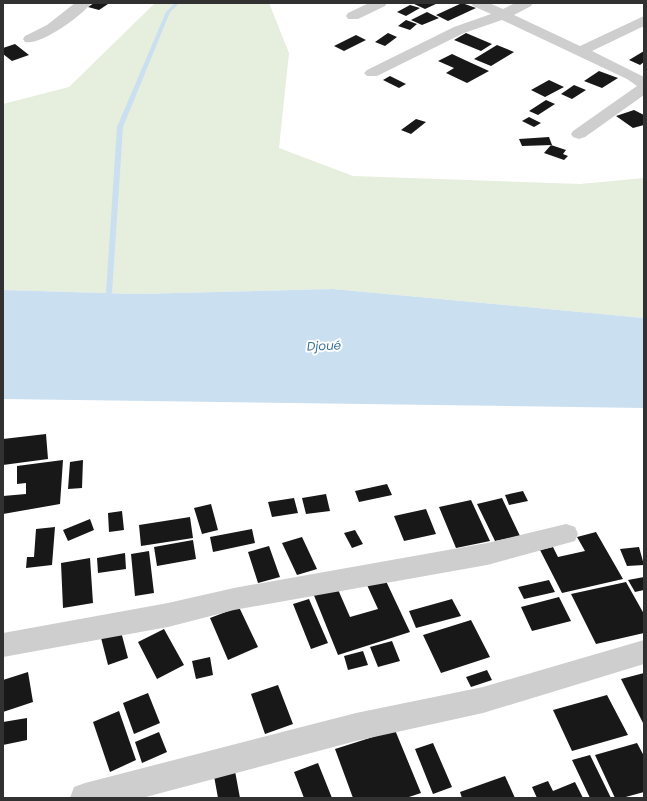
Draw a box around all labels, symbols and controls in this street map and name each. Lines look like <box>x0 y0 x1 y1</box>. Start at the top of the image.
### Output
water label: Djoué <box>307 336 342 355</box>

